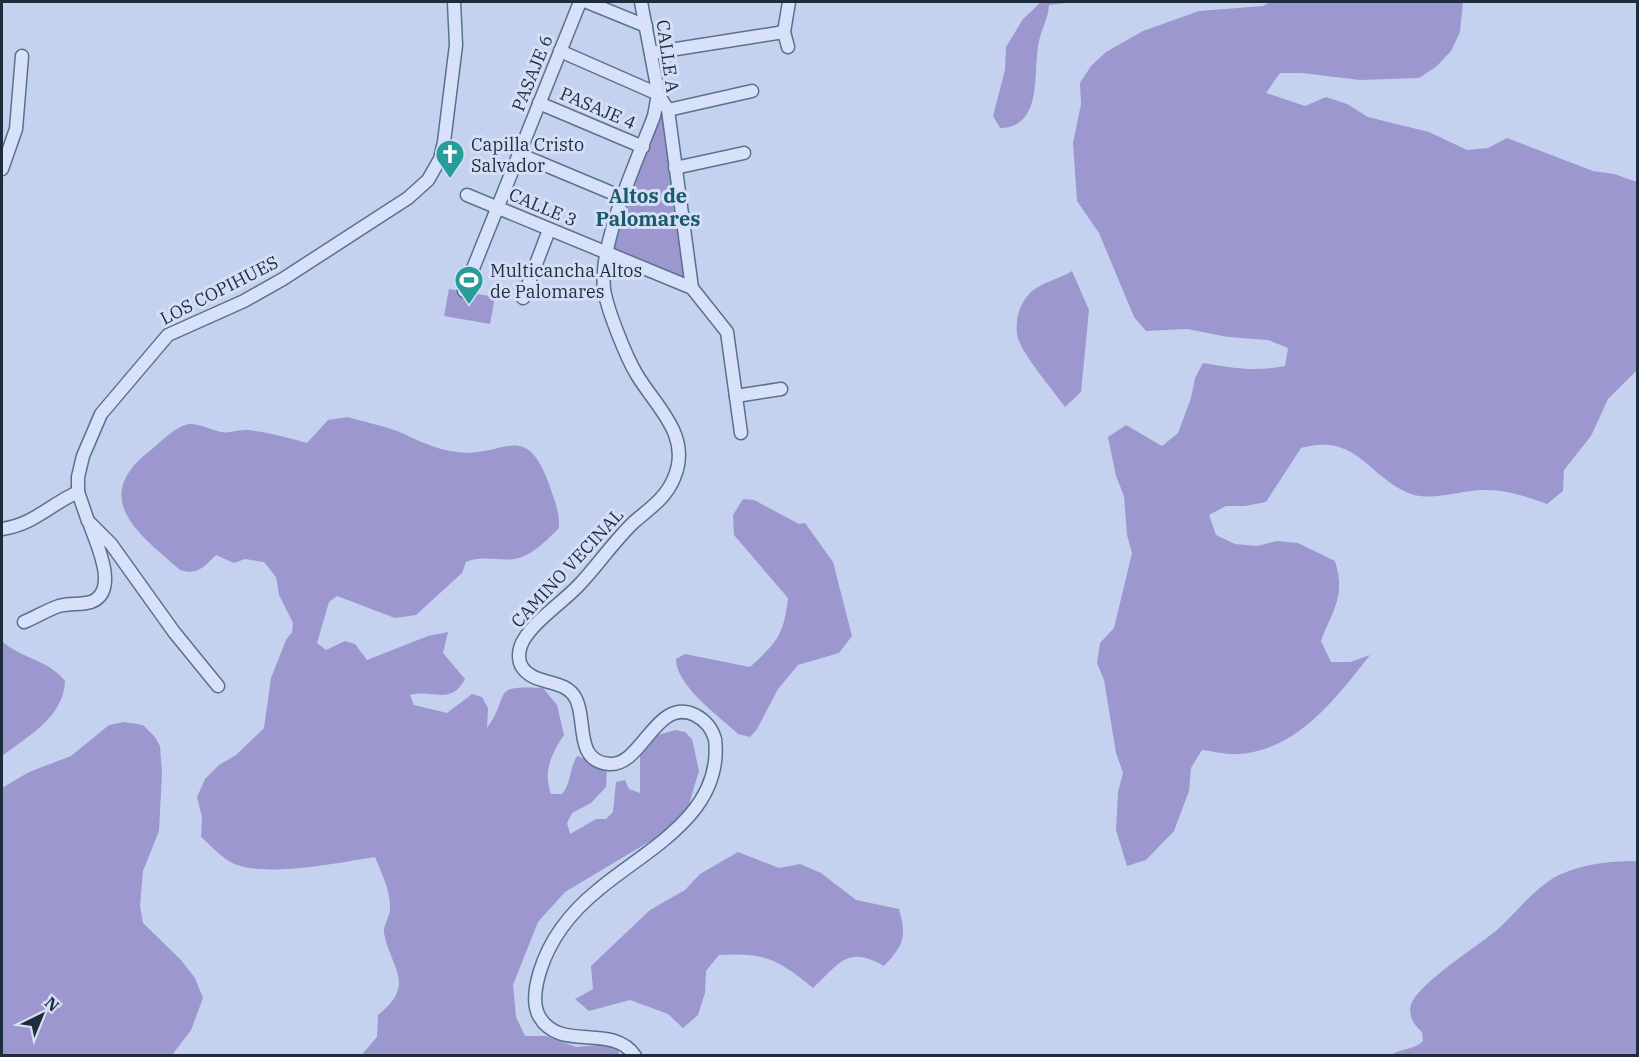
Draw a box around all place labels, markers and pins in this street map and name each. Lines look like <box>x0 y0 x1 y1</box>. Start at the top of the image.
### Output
place label: Capilla Cristo Salvador <box>471 133 584 177</box>
church icon: Capilla Cristo Salvador <box>434 138 466 180</box>
place label: Multicancha Altos de Palomares <box>490 259 642 303</box>
sports icon: Multicancha Altos de Palomares <box>453 264 485 306</box>

